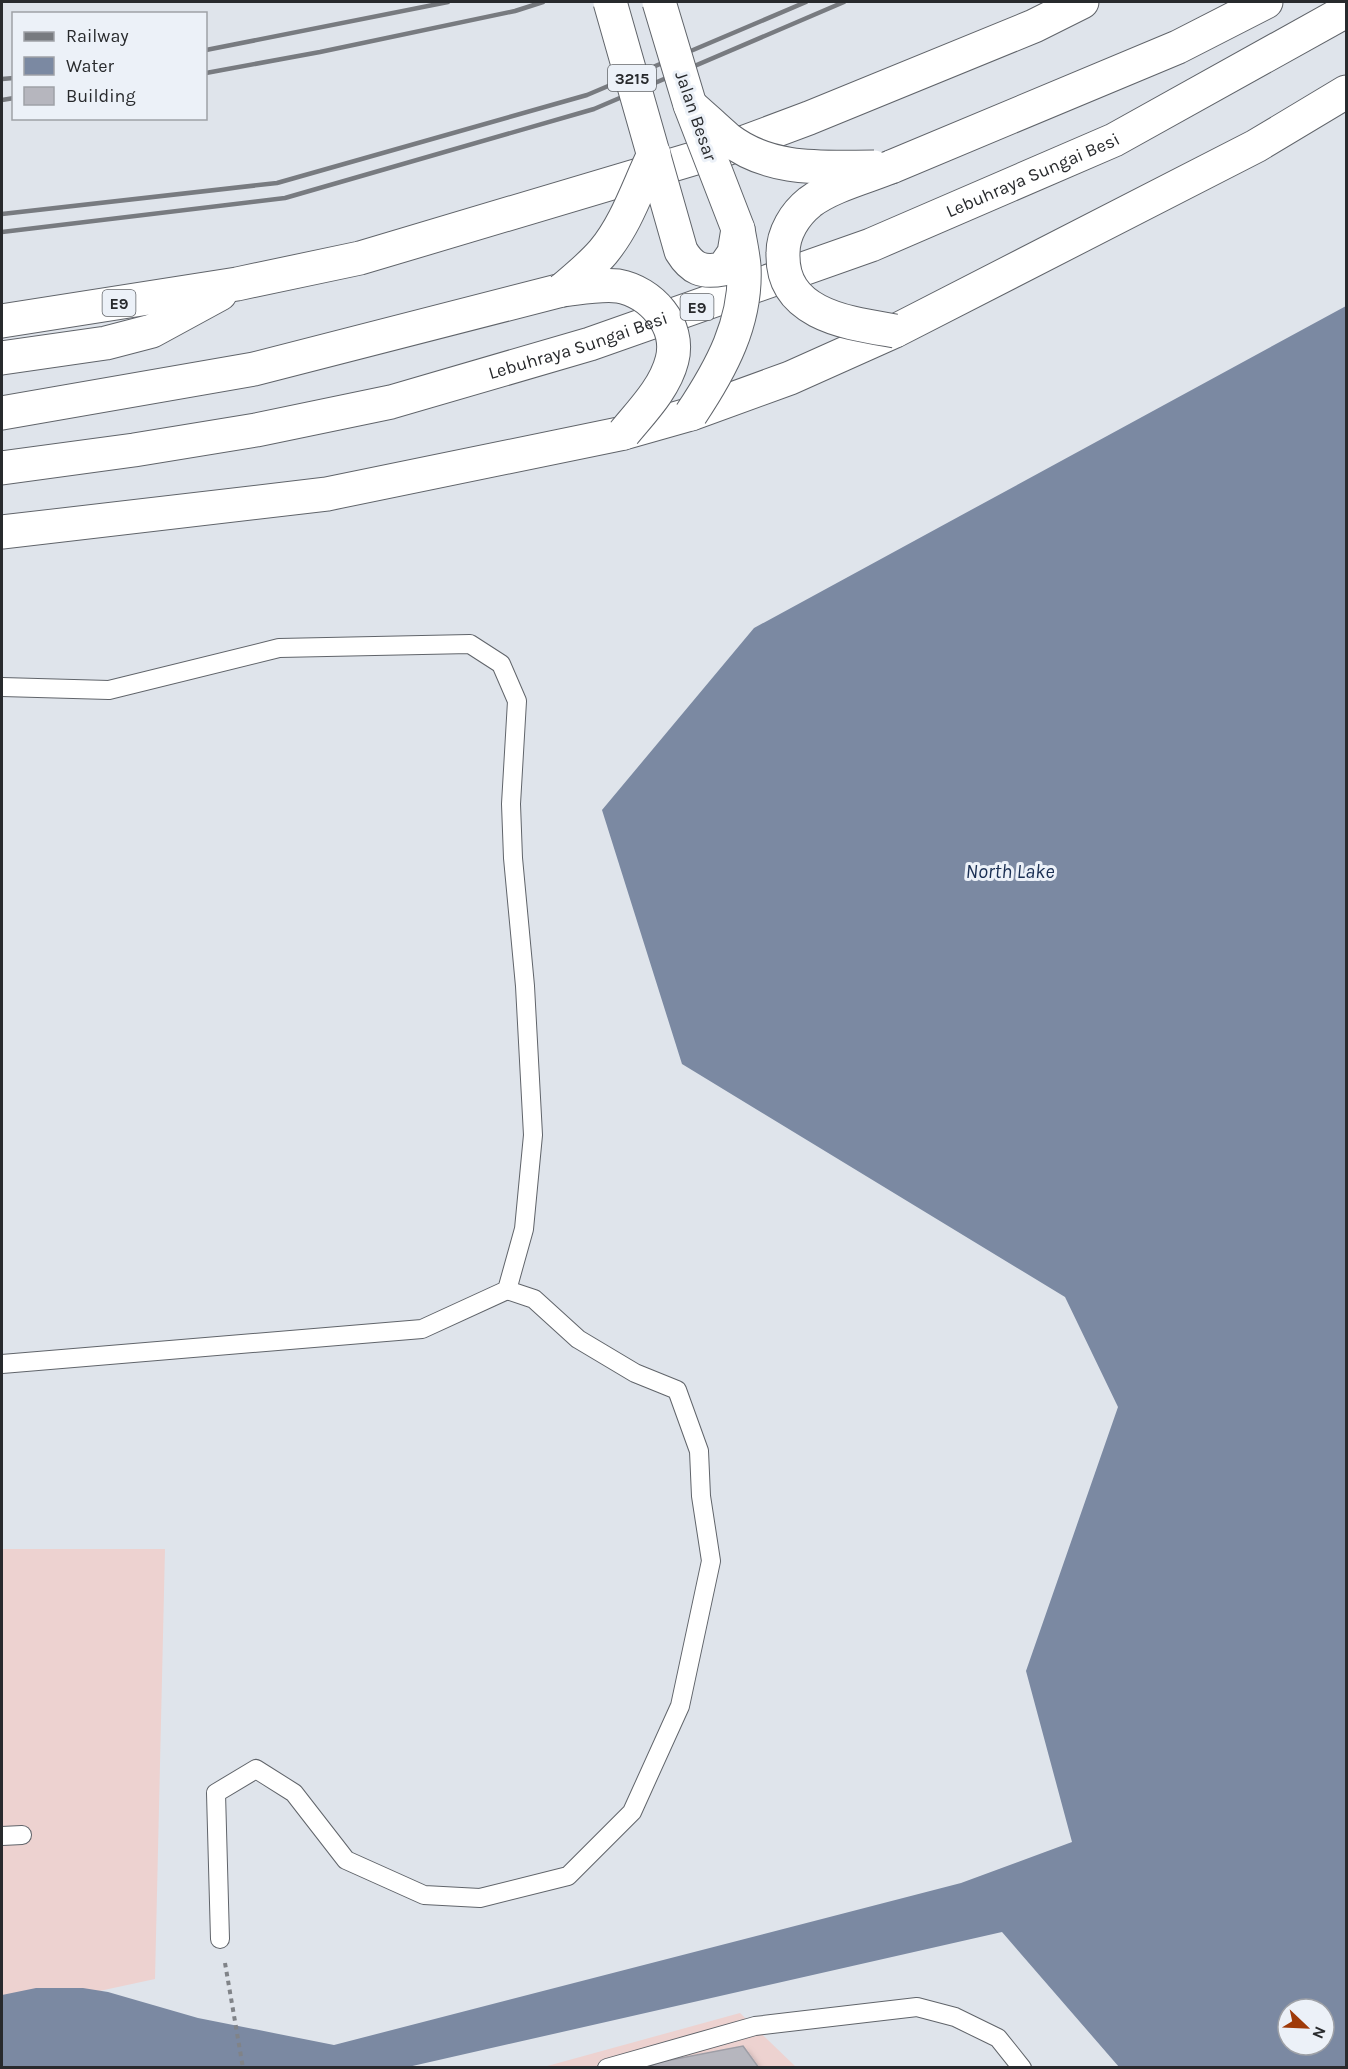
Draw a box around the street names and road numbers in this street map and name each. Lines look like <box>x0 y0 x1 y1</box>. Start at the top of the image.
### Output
road number: 3215 <box>608 65 656 91</box>
street label: Jalan Besar <box>670 68 722 164</box>
street label: Lebuhraya Sungai Besi <box>942 128 1124 222</box>
road number: E9 <box>102 290 136 316</box>
road number: E9 <box>680 294 714 320</box>
street label: Lebuhraya Sungai Besi <box>486 307 670 384</box>

